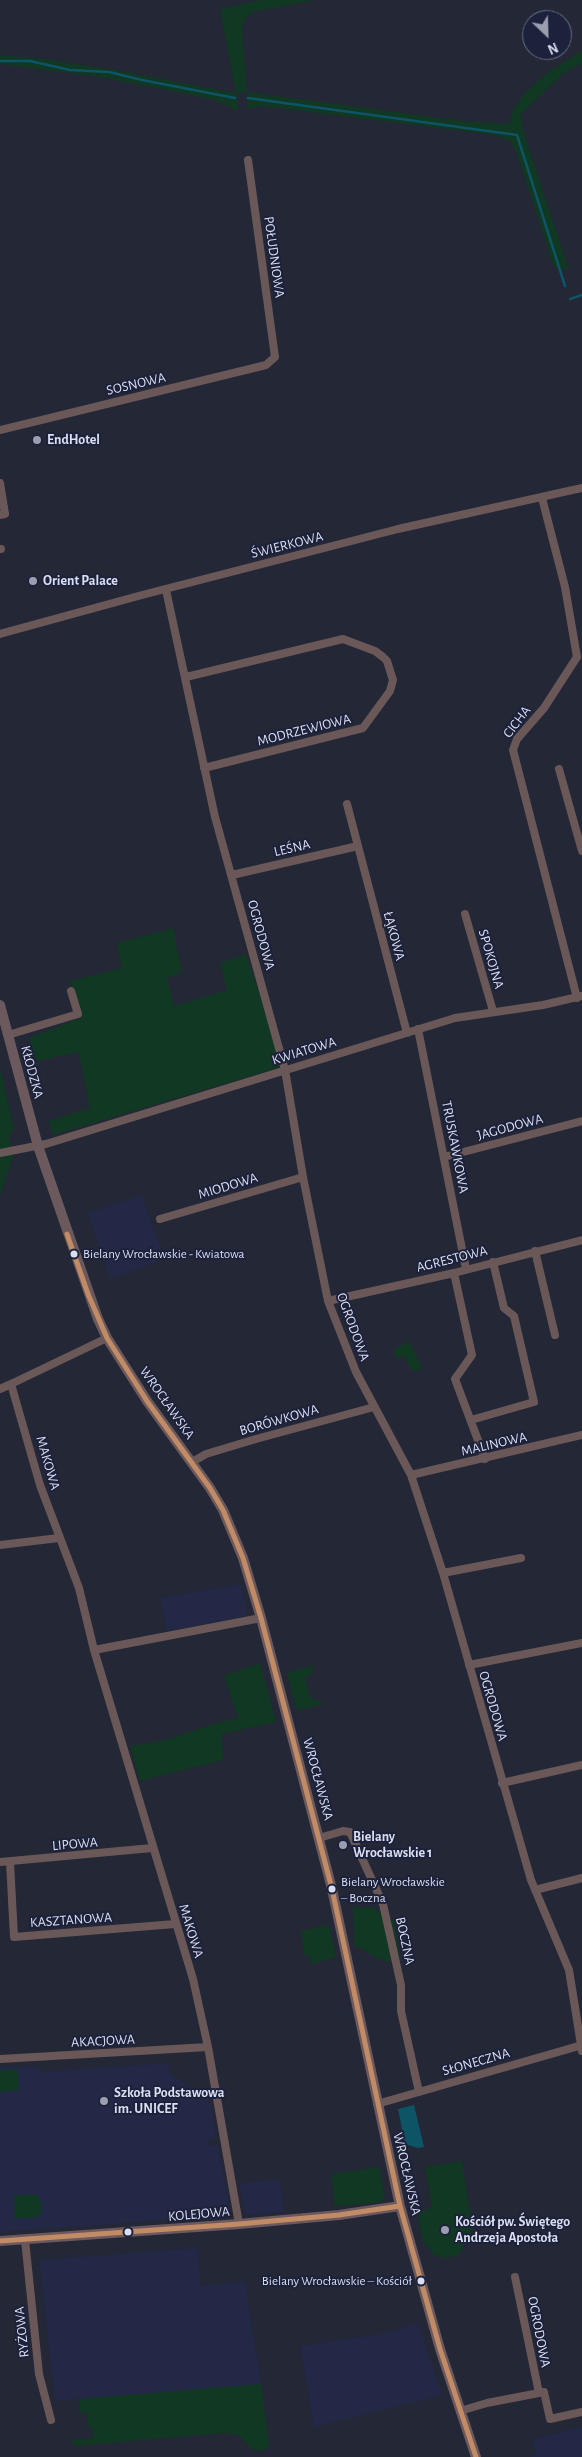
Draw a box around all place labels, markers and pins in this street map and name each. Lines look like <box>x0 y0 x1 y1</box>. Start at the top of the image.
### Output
place label: EndHotel <box>47 432 100 448</box>
marker: EndHotel <box>31 434 43 446</box>
place label: Orient Palace <box>43 573 118 589</box>
marker: Orient Palace <box>27 575 39 587</box>
place label: Bielany Wrocławskie - Kwiatowa <box>83 1246 244 1262</box>
marker: Bielany Wrocławskie - Kwiatowa <box>69 1249 79 1259</box>
place label: Bielany Wrocławskie 1 <box>353 1829 432 1861</box>
marker: Bielany Wrocławskie 1 <box>337 1839 349 1851</box>
place label: Bielany Wrocławskie – Boczna <box>341 1874 445 1905</box>
marker: Bielany Wrocławskie – Boczna <box>327 1884 337 1894</box>
place label: Szkoła Podstawowa im. UNICEF <box>114 2085 224 2118</box>
marker: Szkoła Podstawowa im. UNICEF <box>98 2095 110 2107</box>
place label: Kościół pw. Świętego Andrzeja Apostoła <box>455 2214 570 2246</box>
marker: Kościół pw. Świętego Andrzeja Apostoła <box>439 2224 451 2236</box>
unlabelled marker <box>123 2227 133 2237</box>
place label: Bielany Wrocławskie – Kościół <box>262 2273 412 2289</box>
marker: Bielany Wrocławskie – Kościół <box>416 2276 426 2286</box>

